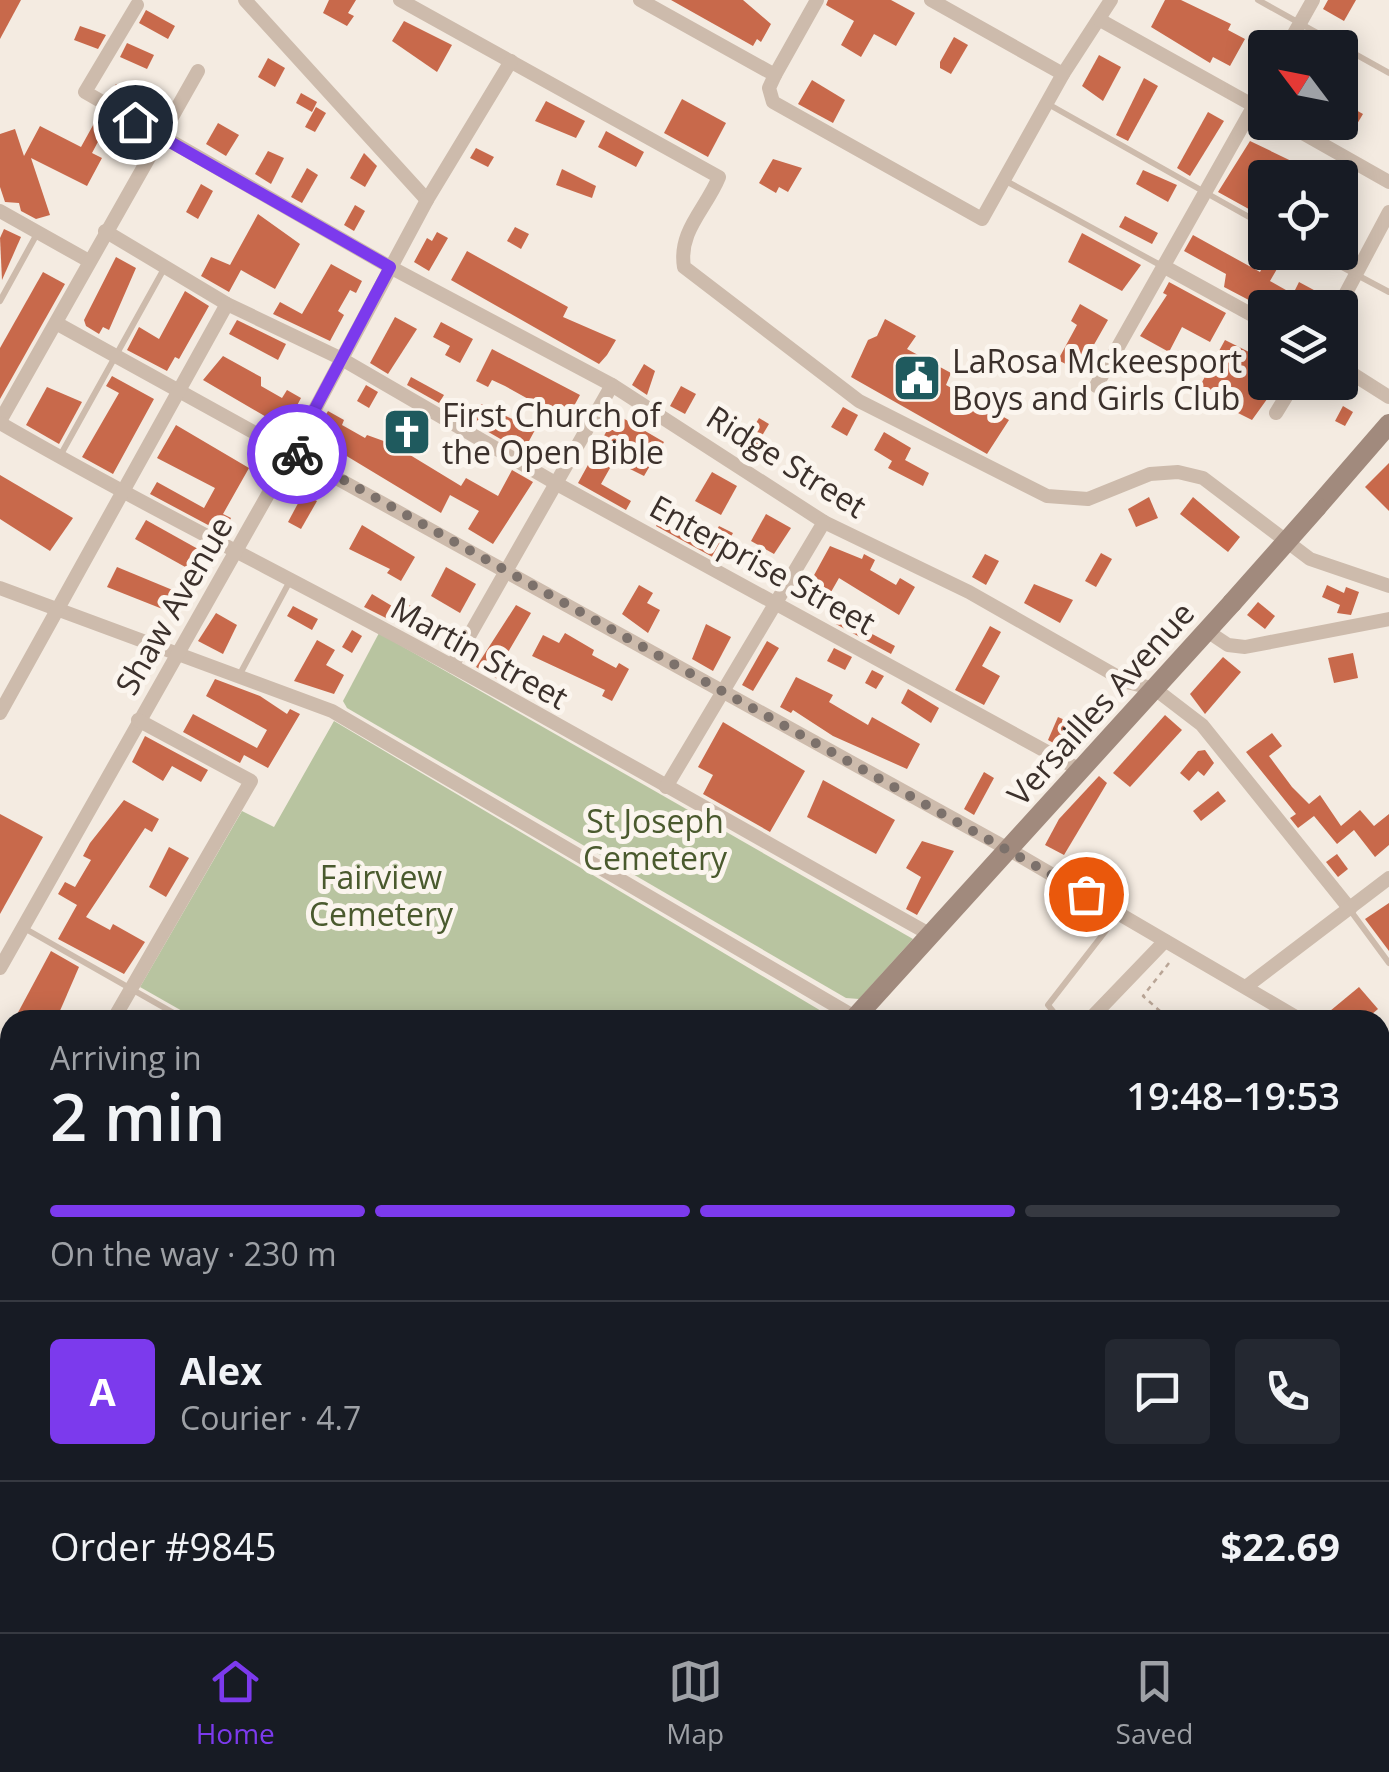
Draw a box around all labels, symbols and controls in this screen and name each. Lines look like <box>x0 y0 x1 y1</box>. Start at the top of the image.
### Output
north arrow <box>1248 30 1358 140</box>
map controls <box>1248 30 1358 400</box>
pin <box>93 80 178 165</box>
icon: home <box>108 95 163 150</box>
button: locate <box>1248 160 1358 270</box>
button: layers <box>1248 290 1358 400</box>
place label: LaRosa Mckeesport Boys and Girls Club <box>952 339 1242 419</box>
public building icon: LaRosa Mckeesport Boys and Girls Club <box>891 352 943 404</box>
place label: First Church of the Open Bible <box>442 393 664 473</box>
street label: Ridge Street <box>699 395 875 527</box>
courier <box>247 404 347 504</box>
church icon: First Church of the Open Bible <box>381 406 433 458</box>
icon: bike <box>270 427 325 482</box>
street label: Enterprise Street <box>643 484 883 644</box>
street label: Shaw Avenue <box>105 508 241 702</box>
street label: Martin Street <box>384 586 576 718</box>
street label: Versailles Avenue <box>997 592 1203 814</box>
park label: St Joseph Cemetery <box>583 799 728 879</box>
pin <box>1044 852 1129 937</box>
park label: Fairview Cemetery <box>309 855 454 935</box>
icon: bag <box>1059 867 1114 922</box>
text: Arriving in <box>50 1036 202 1079</box>
text: 19:48–19:53 <box>1126 1069 1340 1121</box>
text: 2 min <box>50 1072 225 1160</box>
text: On the way · 230 m <box>50 1232 337 1275</box>
button: chat <box>1105 1339 1210 1444</box>
button: phone <box>1235 1339 1340 1444</box>
text: Alex <box>180 1344 262 1396</box>
text: A <box>89 1365 116 1417</box>
text: Courier · 4.7 <box>180 1396 361 1439</box>
text: Order #9845 <box>50 1520 277 1572</box>
text: $22.69 <box>1221 1520 1340 1572</box>
tab: Home <box>196 1654 275 1752</box>
tab: Map <box>666 1654 724 1752</box>
tab: Saved <box>1116 1654 1193 1752</box>

